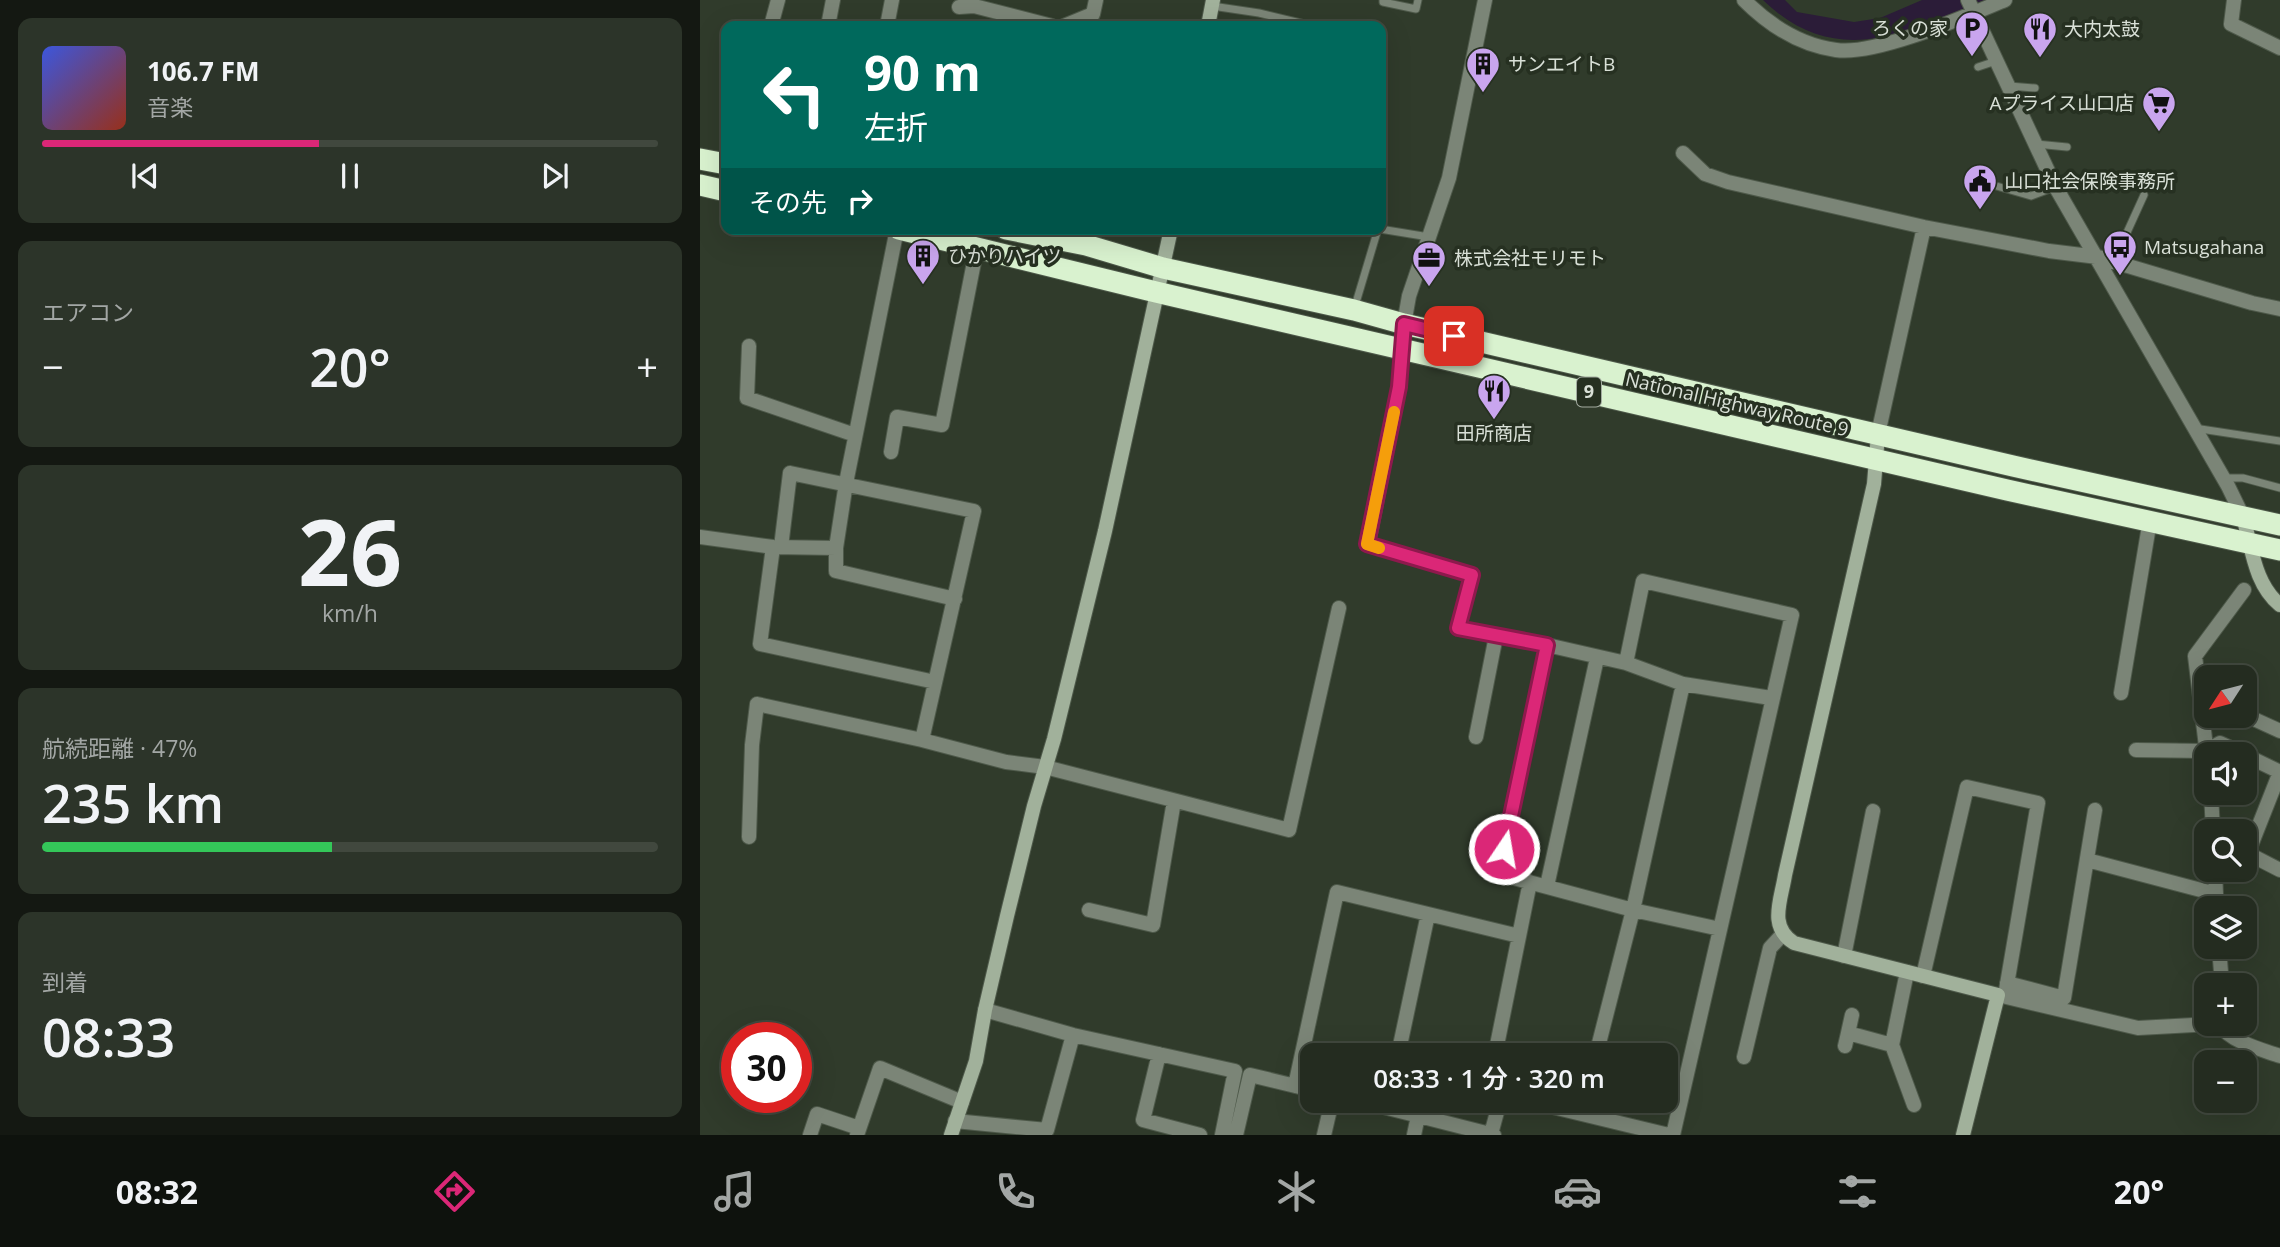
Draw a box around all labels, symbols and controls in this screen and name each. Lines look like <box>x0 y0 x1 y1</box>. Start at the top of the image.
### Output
parking icon: ろくの家 <box>1953 9 1991 58</box>
restaurant icon: 大内太鼓 <box>2021 10 2059 59</box>
place label: ろくの家 <box>1872 15 1948 41</box>
place label: 大内太鼓 <box>2064 16 2140 42</box>
text: 90 m <box>864 39 981 105</box>
building icon: サンエイトB <box>1464 45 1502 94</box>
icon: left <box>749 49 840 140</box>
place label: サンエイトB <box>1508 51 1615 77</box>
text: 106.7 FM <box>147 53 259 89</box>
supermarket icon: Aプライス山口店 <box>2140 84 2178 133</box>
place label: Aプライス山口店 <box>1990 90 2134 116</box>
text: 音楽 <box>147 91 193 123</box>
text: 左折 <box>864 105 928 148</box>
icon: previous <box>126 157 164 195</box>
icon: pause <box>331 157 369 195</box>
icon: next <box>536 157 574 195</box>
public building icon: 山口社会保険事務所 <box>1961 162 1999 211</box>
place label: 山口社会保険事務所 <box>2004 168 2175 194</box>
icon: right <box>841 182 879 220</box>
text: その先 <box>749 184 827 220</box>
bus stop icon: Matsugahana <box>2101 228 2139 277</box>
place label: Matsugahana <box>2144 234 2264 260</box>
building icon: ひかりハイツ <box>904 237 942 286</box>
office icon: 株式会社モリモト <box>1410 239 1448 288</box>
place label: ひかりハイツ <box>948 243 1062 269</box>
place label: 株式会社モリモト <box>1454 245 1606 271</box>
text: エアコン <box>42 296 134 328</box>
pin <box>1424 306 1484 366</box>
icon: arrive <box>1435 317 1473 355</box>
text: 20° <box>309 331 391 402</box>
text: − <box>42 340 64 392</box>
text: + <box>636 340 658 392</box>
street label: National Highway Route 9 <box>1623 366 1851 442</box>
restaurant icon: 田所商店 <box>1475 372 1513 421</box>
road number: 9 <box>1577 378 1601 406</box>
place label: 田所商店 <box>1456 420 1532 446</box>
text: 26 <box>298 489 402 613</box>
text: km/h <box>322 597 378 629</box>
north arrow <box>2194 665 2258 728</box>
map controls <box>2194 665 2257 1113</box>
text: 航続距離 · 47% <box>42 732 197 764</box>
button: sound <box>2194 742 2257 805</box>
text: 235 km <box>42 767 224 838</box>
position arrow <box>1467 812 1541 886</box>
button: search <box>2194 819 2257 882</box>
button: layers <box>2194 896 2257 959</box>
text: 到着 <box>42 966 88 998</box>
button: + <box>2194 973 2257 1036</box>
text: 08:33 <box>42 1001 175 1072</box>
speed limit sign: 30 <box>721 1022 812 1113</box>
button: − <box>2194 1050 2257 1113</box>
text: 08:33 · 1 分 · 320 m <box>1373 1060 1605 1096</box>
icon: directions <box>430 1167 479 1216</box>
icon: music <box>710 1167 759 1216</box>
icon: phone <box>991 1167 1040 1216</box>
icon: climate <box>1272 1167 1321 1216</box>
icon: car <box>1553 1167 1602 1216</box>
icon: filters <box>1833 1167 1882 1216</box>
text: 08:32 <box>116 1170 198 1213</box>
text: 20° <box>2114 1170 2164 1213</box>

